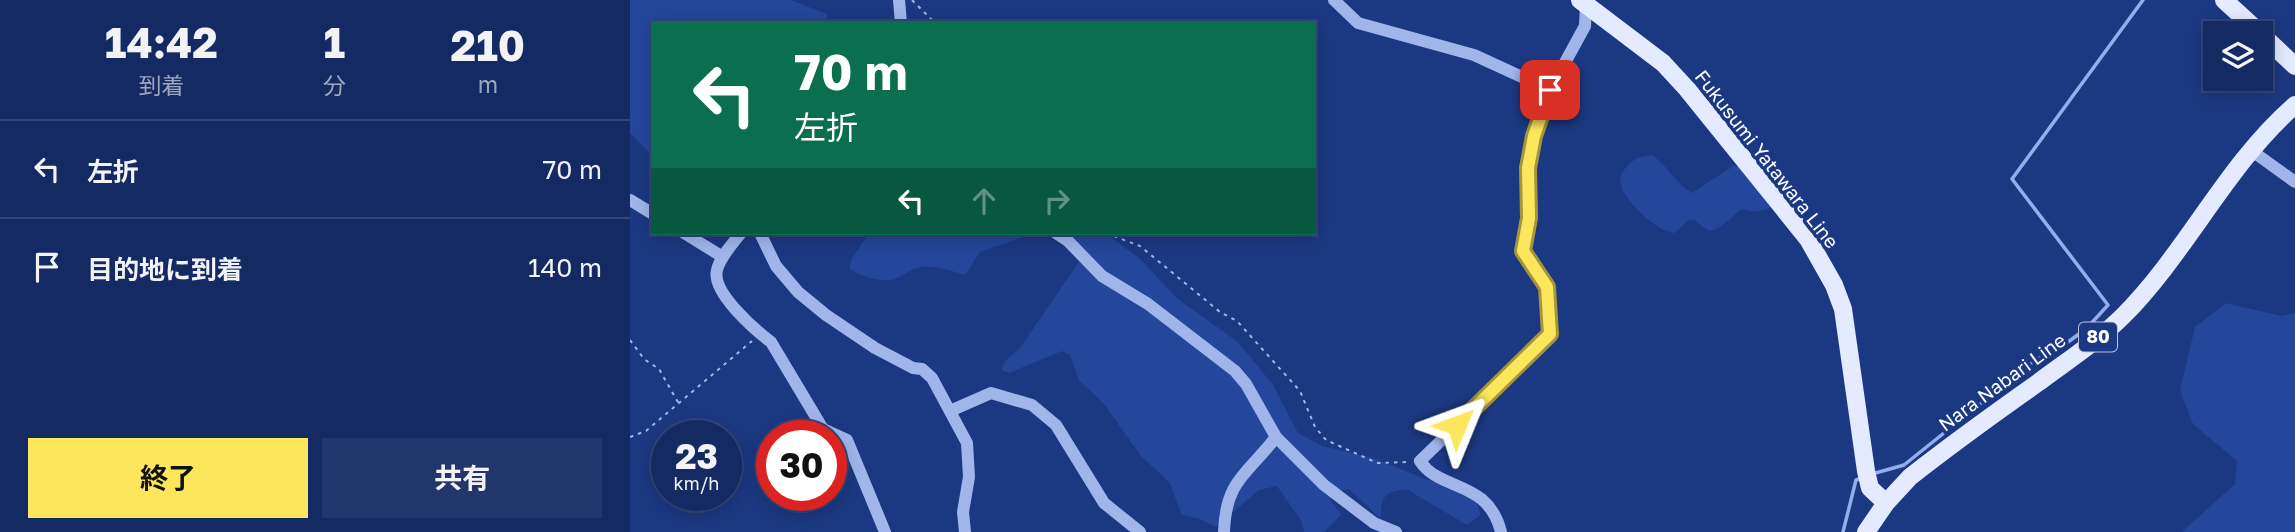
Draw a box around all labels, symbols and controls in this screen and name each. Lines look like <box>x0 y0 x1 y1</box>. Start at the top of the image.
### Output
text: 14:42 <box>105 17 218 67</box>
text: 1 <box>323 17 345 67</box>
text: 210 <box>451 20 525 70</box>
map controls <box>2203 21 2273 91</box>
button: layers <box>2203 21 2273 91</box>
text: 70 m <box>794 42 908 101</box>
icon: left <box>679 49 770 140</box>
pin <box>1520 60 1580 120</box>
street label: Fukusumi Yatawara Line <box>1691 65 1844 252</box>
text: m <box>478 70 498 98</box>
text: 到着 <box>138 71 184 99</box>
text: 分 <box>323 71 346 99</box>
icon: arrive <box>1531 71 1569 109</box>
text: 左折 <box>794 108 858 146</box>
icon: left <box>28 150 66 188</box>
text: 70 m <box>543 154 602 185</box>
text: 左折 <box>87 156 139 187</box>
icon: left <box>892 182 930 220</box>
icon: ahead <box>965 182 1003 220</box>
icon: right <box>1038 182 1076 220</box>
icon: arrive <box>28 248 66 286</box>
text: 140 m <box>528 252 602 283</box>
text: 目的地に到着 <box>87 254 243 285</box>
road number: 80 <box>2079 323 2117 352</box>
street label: Nara Nabari Line <box>1934 328 2070 435</box>
position arrow <box>1420 388 1494 462</box>
speed limit sign: 30 <box>756 420 847 511</box>
text: 23 <box>675 435 718 477</box>
button: 終了 <box>28 438 308 518</box>
button: 共有 <box>322 438 602 518</box>
text: km/h <box>674 472 719 494</box>

